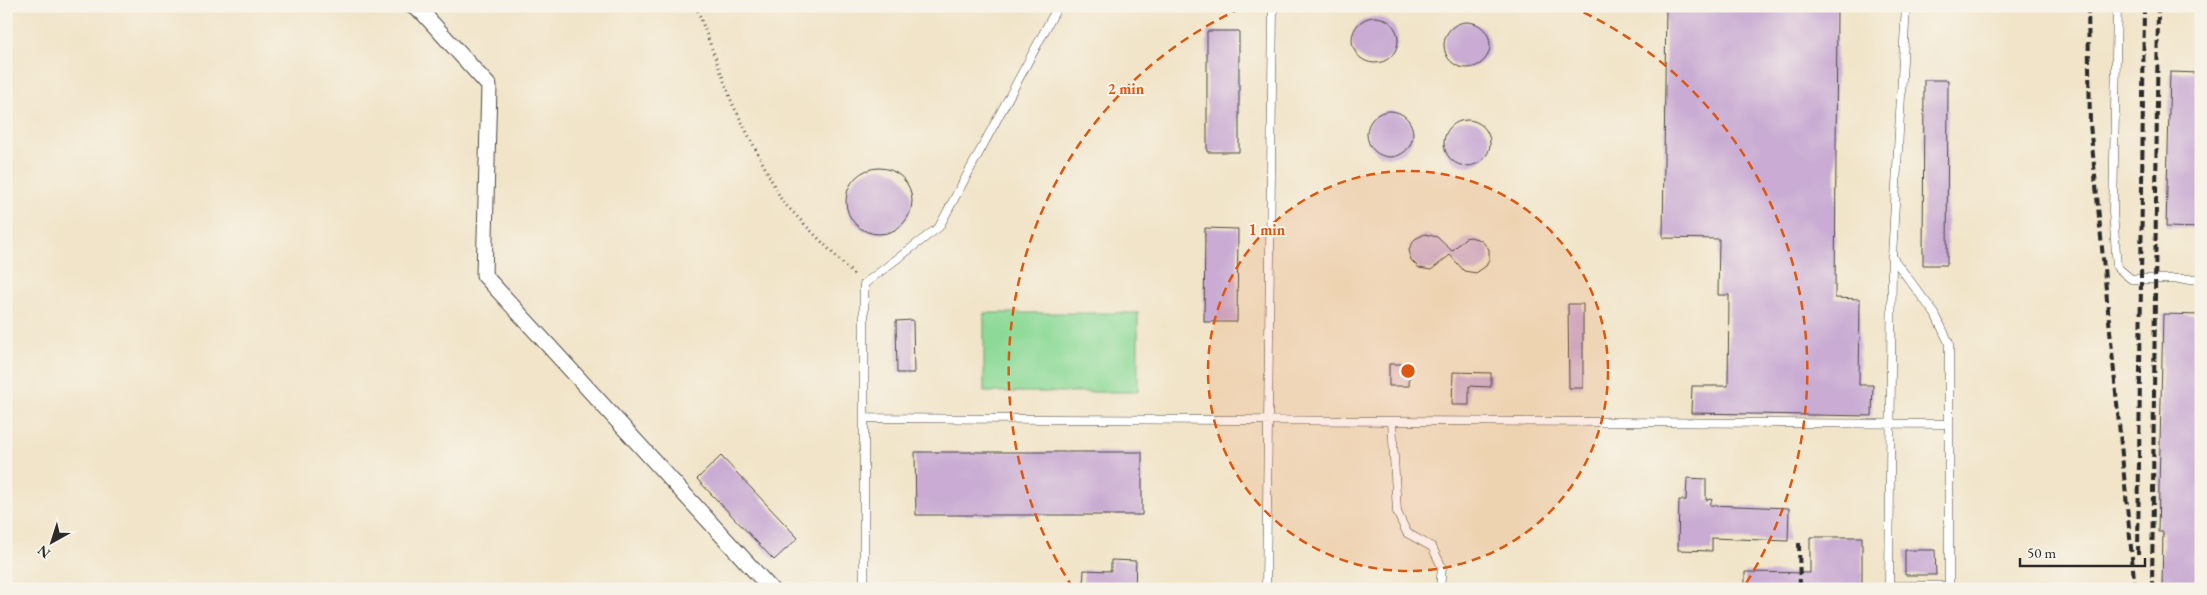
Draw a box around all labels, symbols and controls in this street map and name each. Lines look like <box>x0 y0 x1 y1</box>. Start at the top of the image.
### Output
text: 2 min <box>1108 79 1145 98</box>
text: 1 min <box>1249 220 1286 239</box>
centre of rings <box>1399 362 1417 380</box>
north arrow <box>28 518 78 568</box>
scale bar <box>2020 535 2144 567</box>
text: N <box>33 541 54 563</box>
text: 50 m <box>2027 543 2056 562</box>

